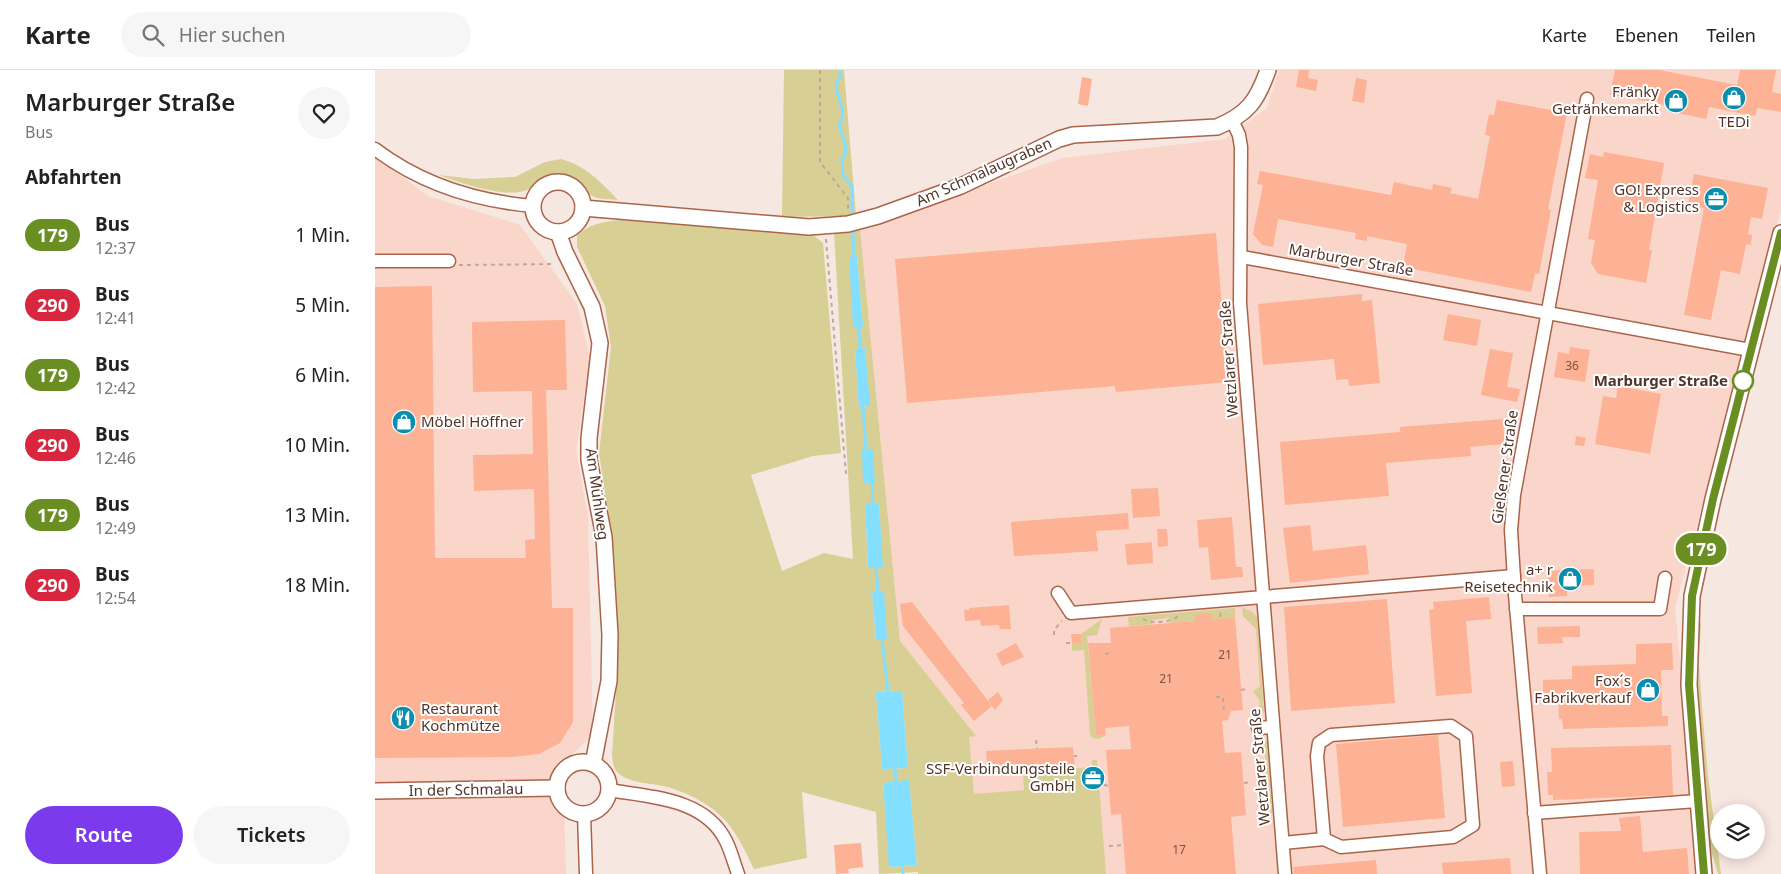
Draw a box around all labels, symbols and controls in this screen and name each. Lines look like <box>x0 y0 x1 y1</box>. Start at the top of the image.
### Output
search box <box>121 12 471 57</box>
text: Karte <box>25 18 91 51</box>
icon: search <box>139 21 167 49</box>
text: Hier suchen <box>179 22 285 48</box>
text: Karte <box>1542 23 1587 47</box>
text: Ebenen <box>1615 23 1679 47</box>
text: Teilen <box>1707 23 1756 47</box>
place label: Fränky Getränkemarkt <box>1552 81 1660 118</box>
text: Marburger Straße <box>25 85 235 118</box>
shop icon: TEDi <box>1721 85 1747 111</box>
button: heart <box>298 87 350 139</box>
shop icon: Fränky Getränkemarkt <box>1663 88 1689 114</box>
place label: TEDi <box>1718 111 1750 131</box>
text: Bus <box>25 121 53 143</box>
street label: Am Schmalaugraben <box>913 132 1055 210</box>
text: Abfahrten <box>25 164 122 190</box>
place label: GO! Express & Logistics <box>1614 179 1699 216</box>
office icon: GO! Express & Logistics <box>1703 186 1729 212</box>
text: Bus <box>95 211 130 237</box>
text: 1 Min. <box>295 222 350 248</box>
text: 179 <box>37 223 68 247</box>
text: 12:37 <box>95 237 136 259</box>
street label: Marburger Straße <box>1287 238 1415 280</box>
text: Bus <box>95 281 130 307</box>
text: 5 Min. <box>295 292 350 318</box>
text: 290 <box>37 293 68 317</box>
street label: Wetzlarer Straße <box>1214 300 1242 418</box>
text: 12:41 <box>95 307 136 329</box>
text: Bus <box>95 351 130 377</box>
house number: 36 <box>1565 357 1579 374</box>
text: 6 Min. <box>295 362 350 388</box>
text: 179 <box>37 363 68 387</box>
place label: Marburger Straße <box>1594 370 1728 390</box>
marker: Marburger Straße <box>1732 370 1754 392</box>
text: 12:42 <box>95 377 136 399</box>
shop icon: Möbel Höffner <box>391 409 417 435</box>
street label: Gießener Straße <box>1486 409 1522 525</box>
place label: Möbel Höffner <box>421 411 524 431</box>
text: Bus <box>95 421 130 447</box>
text: 10 Min. <box>284 432 350 458</box>
text: 290 <box>37 433 68 457</box>
street label: Am Mühlweg <box>582 446 614 541</box>
text: 12:46 <box>95 447 136 469</box>
text: Bus <box>95 491 130 517</box>
text: 13 Min. <box>284 502 350 528</box>
text: 179 <box>37 503 68 527</box>
text: 12:49 <box>95 517 136 539</box>
line badge: 179 <box>1672 533 1730 565</box>
text: 179 <box>1686 537 1716 561</box>
place label: a+ r Reisetechnik <box>1464 559 1553 596</box>
text: Bus <box>95 561 130 587</box>
shop icon: a+ r Reisetechnik <box>1557 566 1583 592</box>
text: 18 Min. <box>284 572 350 598</box>
text: 290 <box>37 573 68 597</box>
text: 12:54 <box>95 587 136 609</box>
house number: 21 <box>1218 646 1232 663</box>
house number: 21 <box>1159 670 1173 687</box>
place label: Fox´s Fabrikverkauf <box>1534 670 1632 707</box>
shop icon: Fox´s Fabrikverkauf <box>1635 677 1661 703</box>
place label: Restaurant Kochmütze <box>421 698 500 735</box>
restaurant icon: Restaurant Kochmütze <box>390 705 416 731</box>
street label: Wetzlarer Straße <box>1244 708 1274 826</box>
place label: SSF-Verbindungsteile GmbH <box>926 758 1075 795</box>
office icon: SSF-Verbindungsteile GmbH <box>1080 765 1106 791</box>
street label: In der Schmalau <box>408 778 524 800</box>
map controls <box>1710 804 1765 859</box>
button: layers <box>1710 804 1765 859</box>
button: Route <box>25 806 183 864</box>
button: Tickets <box>193 806 350 864</box>
house number: 17 <box>1172 841 1186 858</box>

